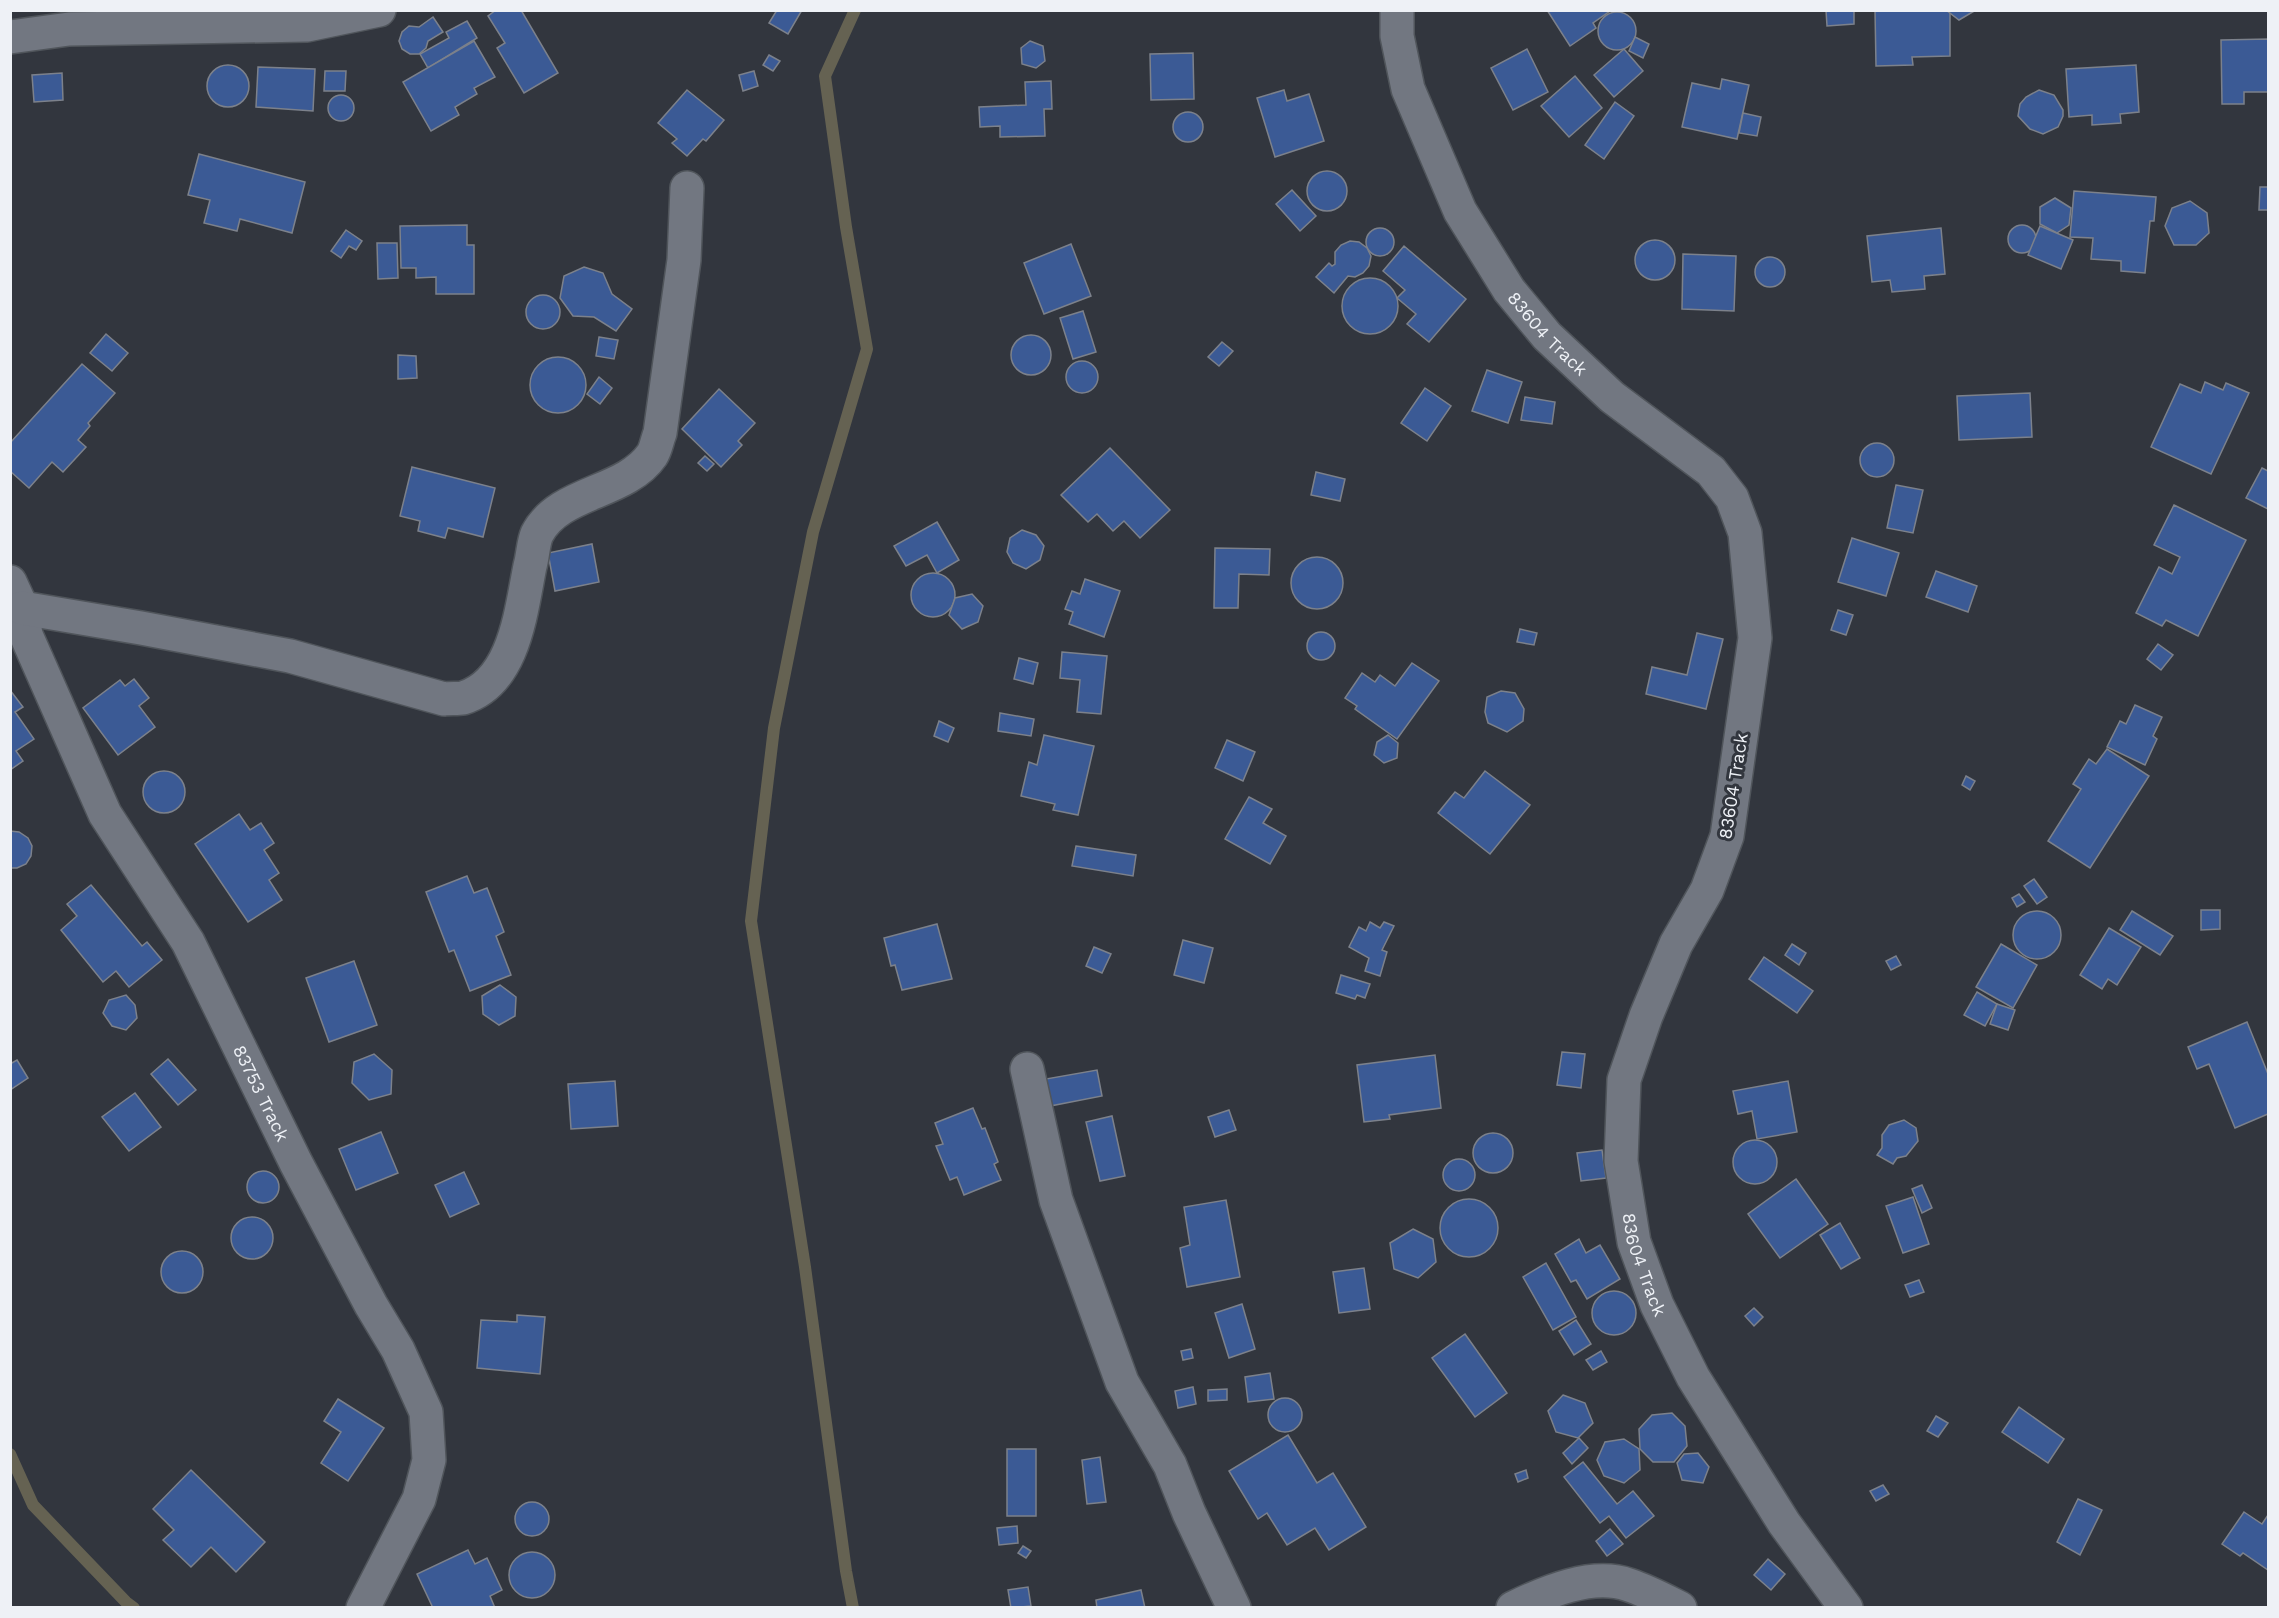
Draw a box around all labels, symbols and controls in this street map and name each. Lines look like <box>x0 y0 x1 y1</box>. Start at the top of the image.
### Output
street label: 83604 Track <box>1504 287 1592 379</box>
street label: 83604 Track <box>1714 731 1752 841</box>
street label: 83753 Track <box>229 1041 294 1144</box>
street label: 83604 Track <box>1619 1211 1671 1319</box>

